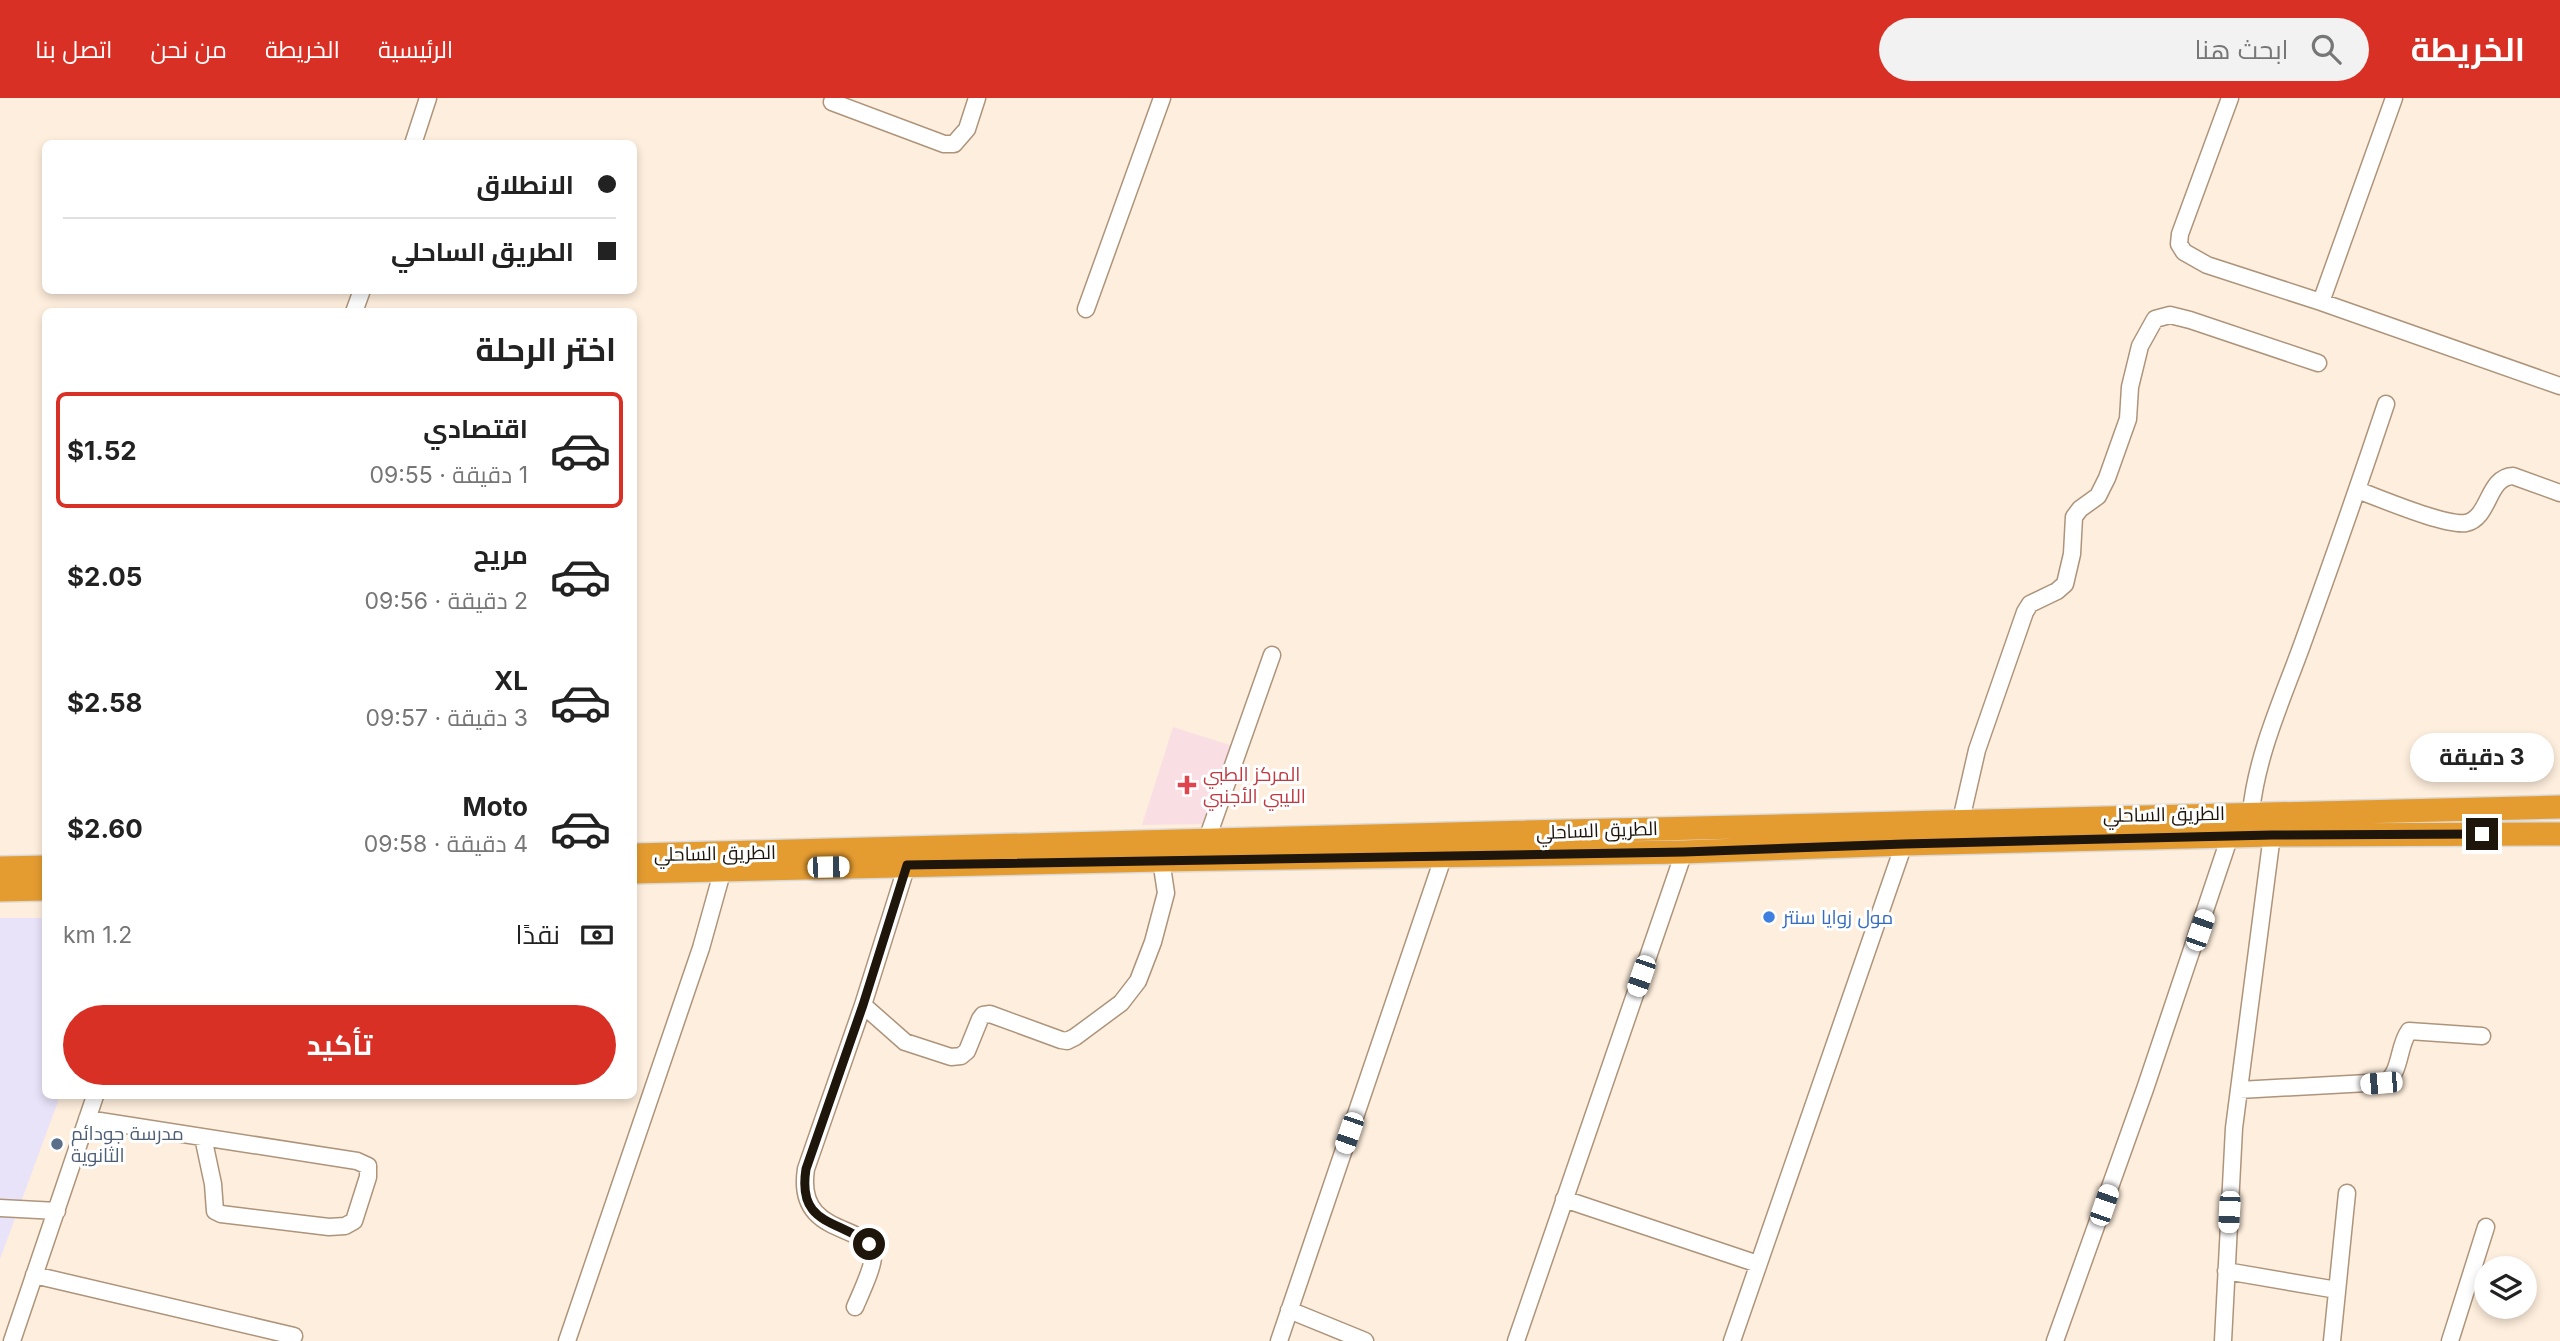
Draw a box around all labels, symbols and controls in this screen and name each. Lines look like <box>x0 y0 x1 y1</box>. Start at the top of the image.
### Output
search box <box>1879 18 2369 81</box>
text: الخريطة <box>2411 29 2525 69</box>
icon: search <box>2307 30 2345 68</box>
text: ابحث هنا <box>2194 34 2289 65</box>
text: اتصل بنا <box>35 35 112 64</box>
text: من نحن <box>150 35 227 64</box>
text: الخريطة <box>265 35 340 64</box>
text: الرئيسية <box>378 35 453 64</box>
text: الانطلاق <box>476 169 574 200</box>
text: الطريق الساحلي <box>391 236 574 267</box>
text: اختر الرحلة <box>475 330 616 369</box>
text: اقتصادي <box>423 413 528 444</box>
icon: car <box>549 419 612 482</box>
text: $1.52 <box>67 435 137 466</box>
text: 1 دقيقة · 09:55 <box>369 461 528 489</box>
text: مريح <box>473 539 528 570</box>
icon: car <box>549 545 612 608</box>
text: $2.05 <box>67 561 142 592</box>
text: 2 دقيقة · 09:56 <box>364 587 528 615</box>
text: XL <box>494 665 528 696</box>
icon: car <box>549 671 612 734</box>
text: $2.58 <box>67 687 142 718</box>
text: 3 دقيقة · 09:57 <box>366 704 528 732</box>
callout: 3 دقيقة <box>2410 732 2554 782</box>
text: 3 دقيقة <box>2439 743 2525 771</box>
place label: المركز الطبي الليبي الأجنبي <box>1203 763 1306 811</box>
marker: المركز الطبي الليبي الأجنبي <box>1177 775 1197 795</box>
text: Moto <box>463 791 528 822</box>
icon: car <box>549 797 612 860</box>
street label: الطريق الساحلي <box>2103 802 2225 830</box>
text: $2.60 <box>67 813 143 844</box>
street label: الطريق الساحلي <box>1536 817 1659 847</box>
route end <box>2466 818 2498 850</box>
text: 4 دقيقة · 09:58 <box>364 830 528 858</box>
street label: الطريق الساحلي <box>654 841 776 869</box>
car <box>807 856 850 878</box>
place label: مول زوايا سنتر <box>1782 906 1893 929</box>
car <box>2184 907 2217 953</box>
marker: مول زوايا سنتر <box>1761 909 1777 925</box>
icon: cash <box>578 916 616 954</box>
text: نقدًا <box>516 919 560 950</box>
text: 1.2 km <box>63 921 132 949</box>
car <box>1625 953 1658 999</box>
button: تأكيد <box>63 1005 616 1085</box>
car <box>2360 1071 2403 1095</box>
car <box>1333 1110 1366 1156</box>
place label: مدرسة جودائم الثانوية <box>71 1122 184 1167</box>
marker: مدرسة جودائم الثانوية <box>49 1136 65 1152</box>
car <box>2088 1182 2121 1228</box>
car <box>2218 1190 2241 1234</box>
route start <box>853 1228 885 1260</box>
map controls <box>2474 1256 2537 1319</box>
button: layers <box>2474 1256 2537 1319</box>

